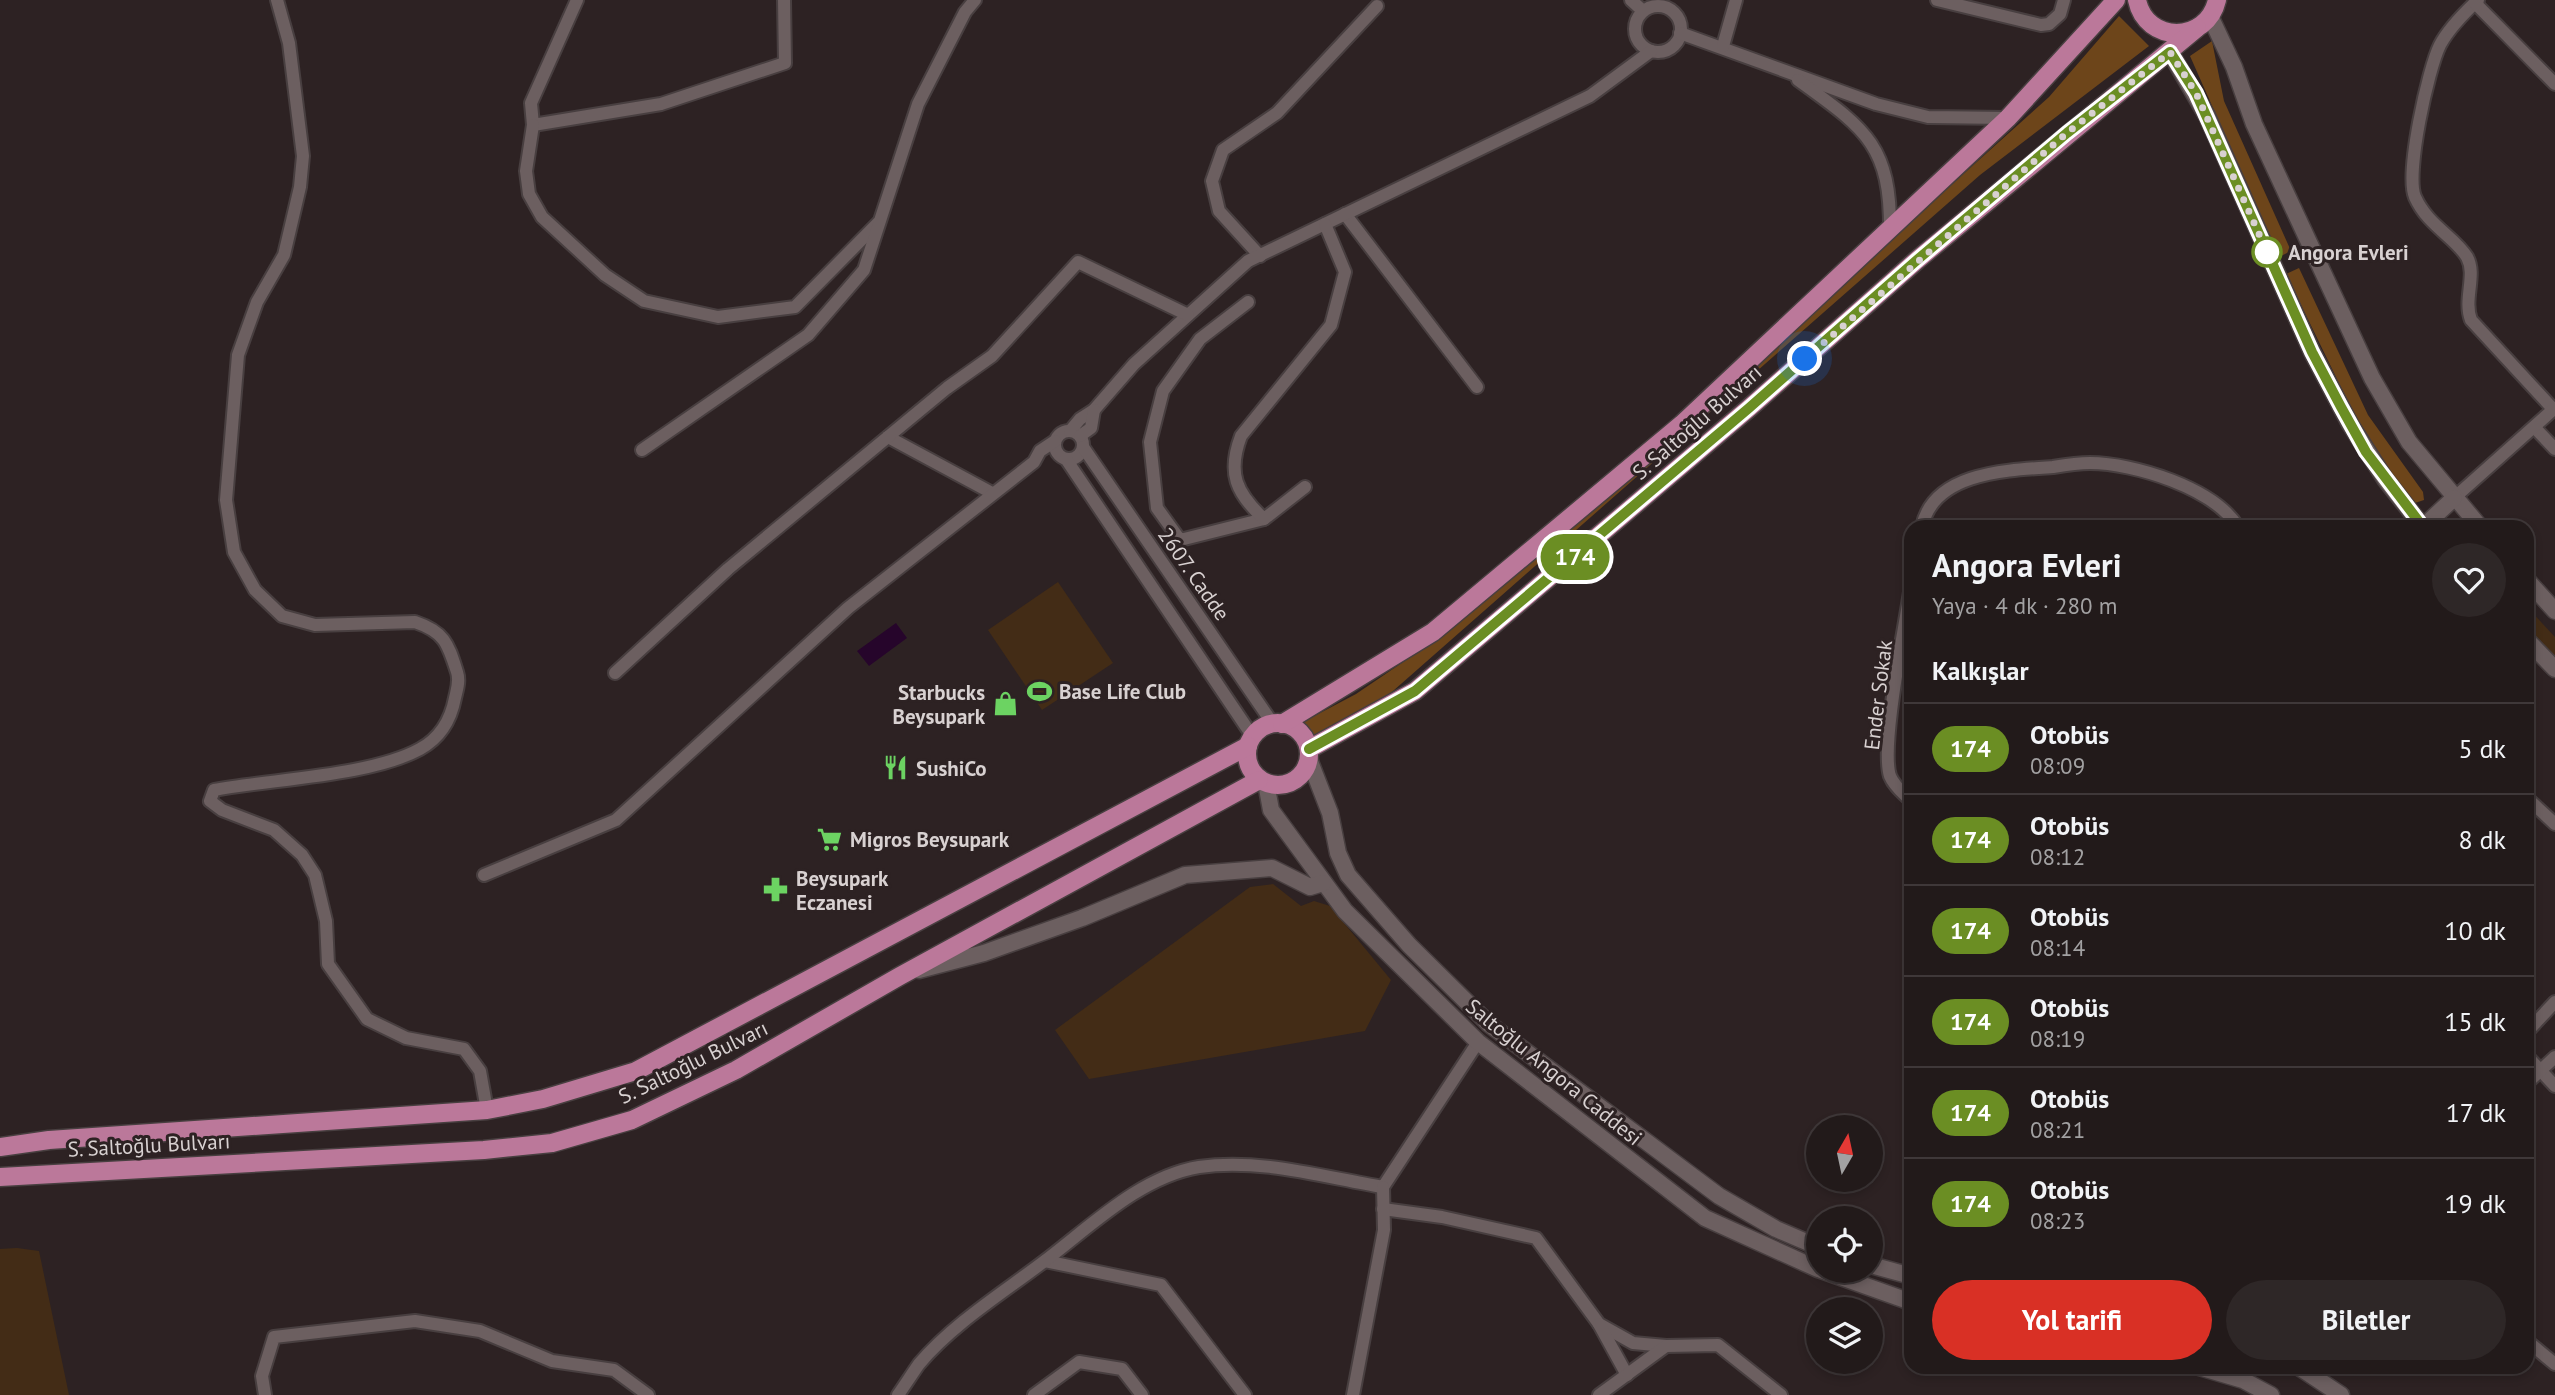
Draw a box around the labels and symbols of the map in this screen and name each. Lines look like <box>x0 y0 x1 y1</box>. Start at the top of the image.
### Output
marker: Angora Evleri <box>2252 237 2282 267</box>
place label: Angora Evleri <box>2288 239 2409 266</box>
your location <box>1787 341 1822 376</box>
street label: S. Saltoğlu Bulvarı <box>1627 358 1767 486</box>
street label: 2607. Cadde <box>1152 522 1236 626</box>
line badge: 174 <box>1535 534 1615 580</box>
street label: Ender Sokak <box>1858 639 1898 751</box>
sports icon: Base Life Club <box>1025 677 1053 705</box>
place label: Base Life Club <box>1059 678 1186 705</box>
place label: Starbucks Beysupark <box>893 679 986 730</box>
shop icon: Starbucks Beysupark <box>991 690 1019 718</box>
restaurant icon: SushiCo <box>882 754 910 782</box>
place label: SushiCo <box>916 755 987 782</box>
supermarket icon: Migros Beysupark <box>816 825 844 853</box>
place label: Migros Beysupark <box>850 826 1010 853</box>
place label: Beysupark Eczanesi <box>796 865 889 916</box>
pharmacy icon: Beysupark Eczanesi <box>762 876 790 904</box>
street label: Saltoğlu Angora Caddesi <box>1460 993 1648 1151</box>
street label: S. Saltoğlu Bulvarı <box>614 1014 772 1110</box>
north arrow <box>1806 1115 1883 1192</box>
street label: S. Saltoğlu Bulvarı <box>67 1127 231 1163</box>

